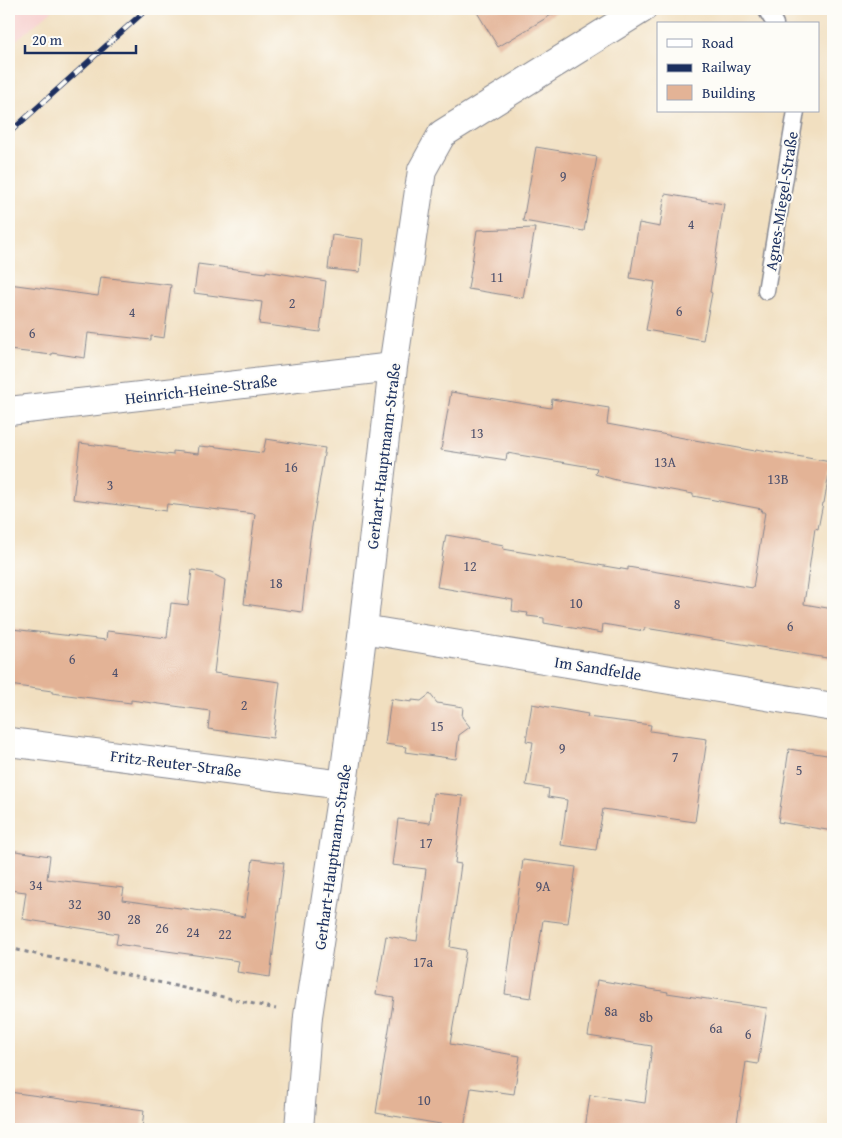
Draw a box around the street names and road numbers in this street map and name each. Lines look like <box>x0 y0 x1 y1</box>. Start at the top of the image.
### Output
street label: Agnes-Miegel-Straße <box>758 130 804 272</box>
street label: Gerhart-Hauptmann-Straße <box>360 362 406 550</box>
street label: Heinrich-Heine-Straße <box>124 368 278 410</box>
street label: Im Sandfelde <box>553 649 643 687</box>
street label: Fritz-Reuter-Straße <box>109 743 243 783</box>
street label: Gerhart-Hauptmann-Straße <box>307 763 357 951</box>

